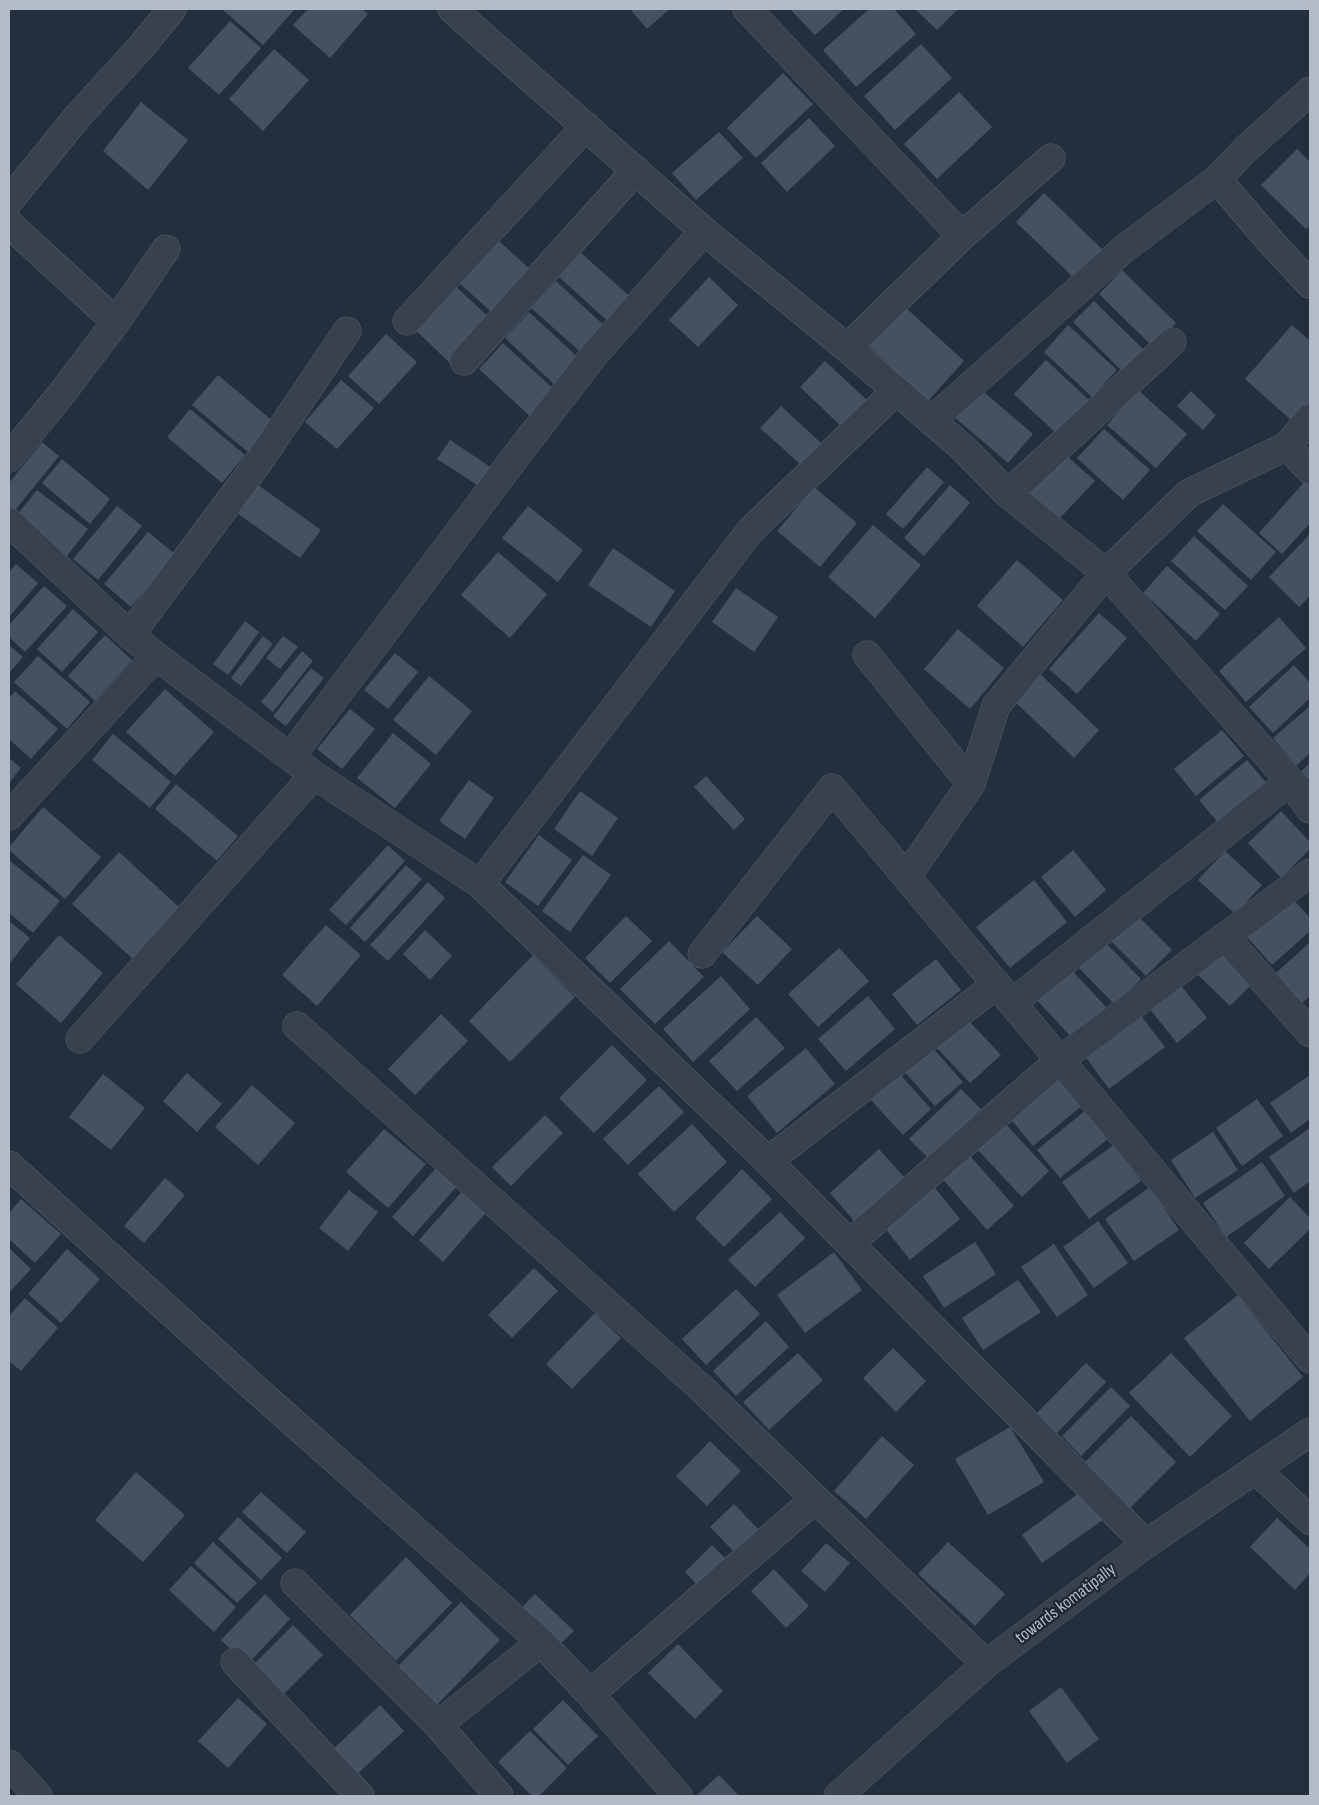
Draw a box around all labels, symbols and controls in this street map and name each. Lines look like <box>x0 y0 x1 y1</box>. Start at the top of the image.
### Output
street label: towards komatipally <box>1011 1559 1121 1649</box>

